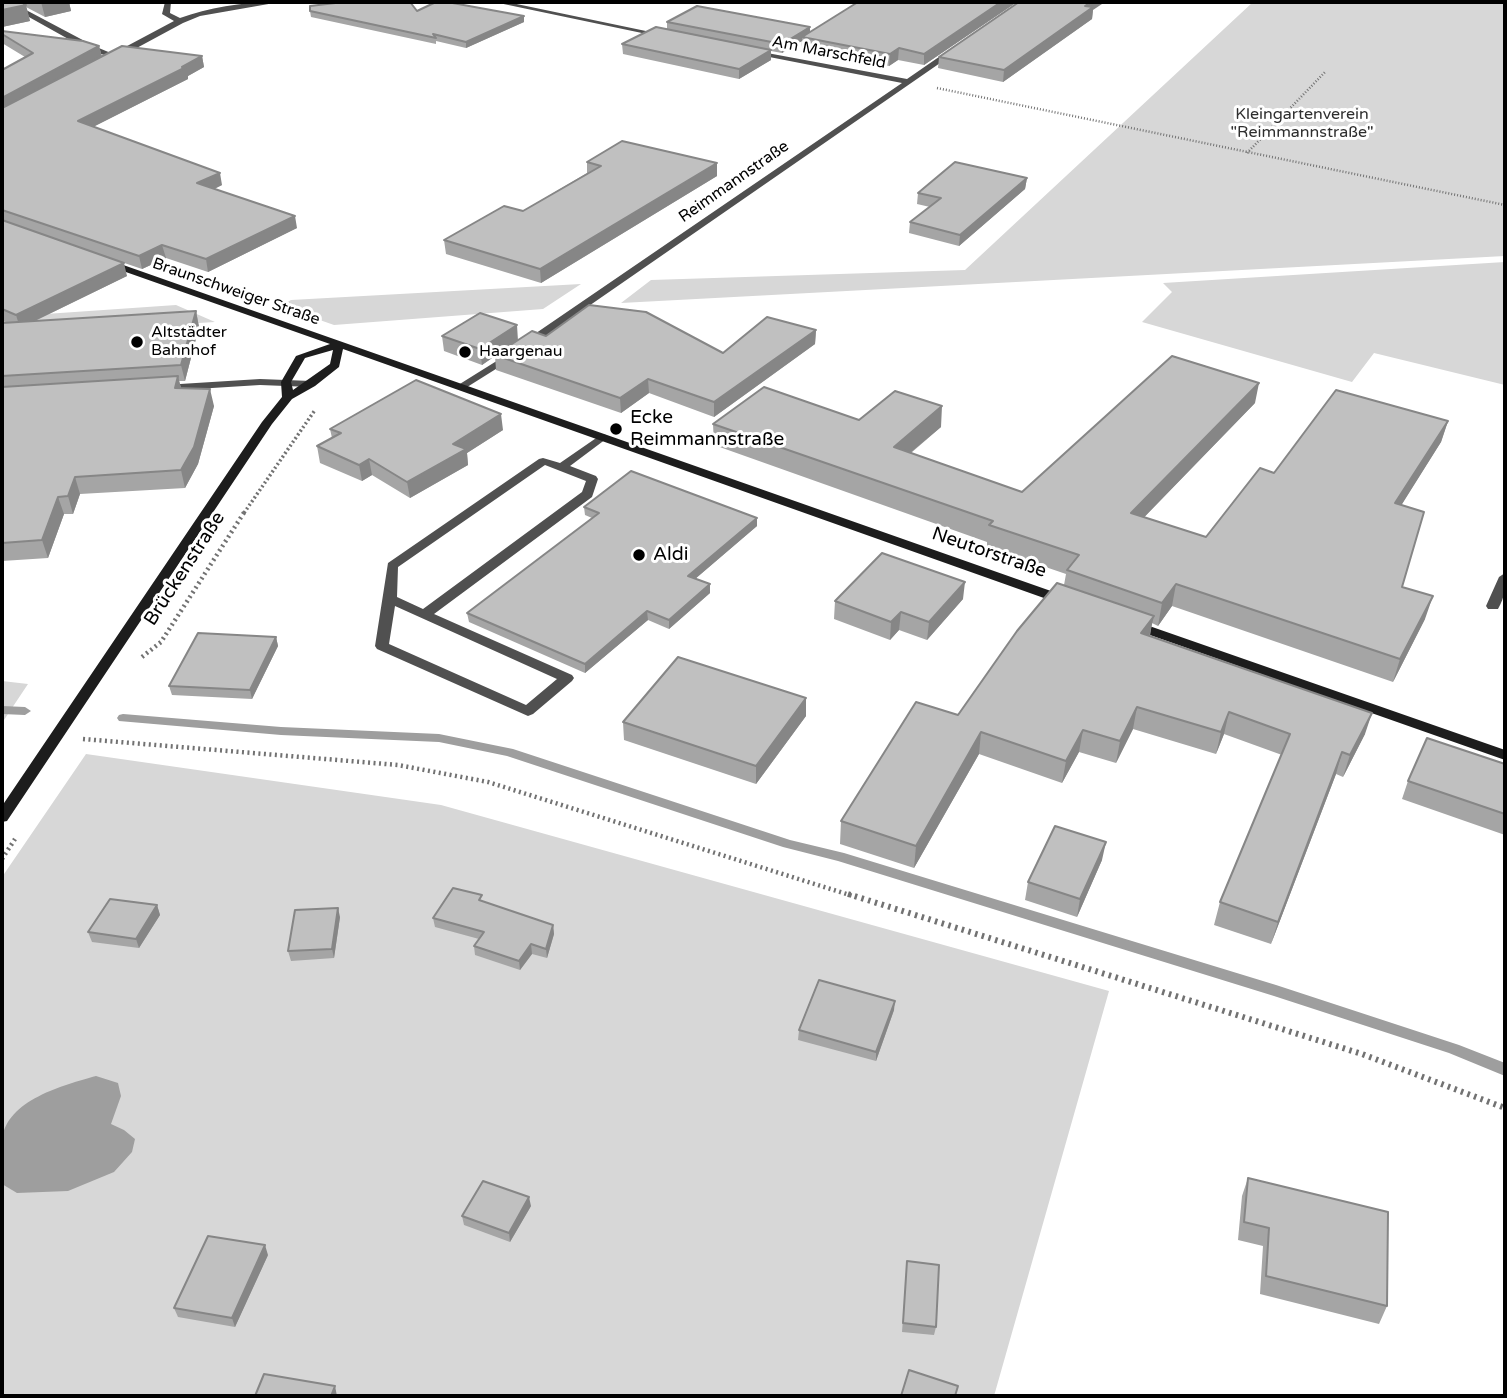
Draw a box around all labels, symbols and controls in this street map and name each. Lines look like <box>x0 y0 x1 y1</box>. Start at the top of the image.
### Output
street label: Am Marschfeld <box>770 33 888 73</box>
park label: Kleingartenverein "Reimmannstraße" <box>1230 105 1374 143</box>
street label: Reimmannstraße <box>675 137 793 227</box>
street label: Braunschweiger Straße <box>150 254 322 330</box>
place label: Altstädter Bahnhof <box>151 323 227 361</box>
marker: Altstädter Bahnhof <box>129 334 145 350</box>
place label: Haargenau <box>479 342 563 362</box>
marker: Haargenau <box>457 344 473 360</box>
place label: Ecke Reimmannstraße <box>630 407 784 451</box>
marker: Ecke Reimmannstraße <box>608 421 624 437</box>
street label: Brückenstraße <box>140 508 230 630</box>
street label: Neutorstraße <box>929 523 1049 583</box>
place label: Aldi <box>653 544 689 566</box>
marker: Aldi <box>631 547 647 563</box>

